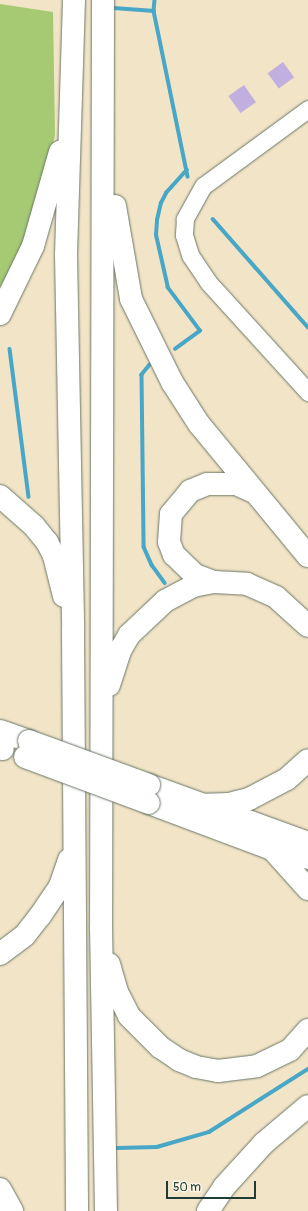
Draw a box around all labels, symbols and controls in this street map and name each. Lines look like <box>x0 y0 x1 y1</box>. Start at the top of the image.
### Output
scale bar <box>168 1173 258 1199</box>
text: 50 m <box>173 1180 201 1195</box>

